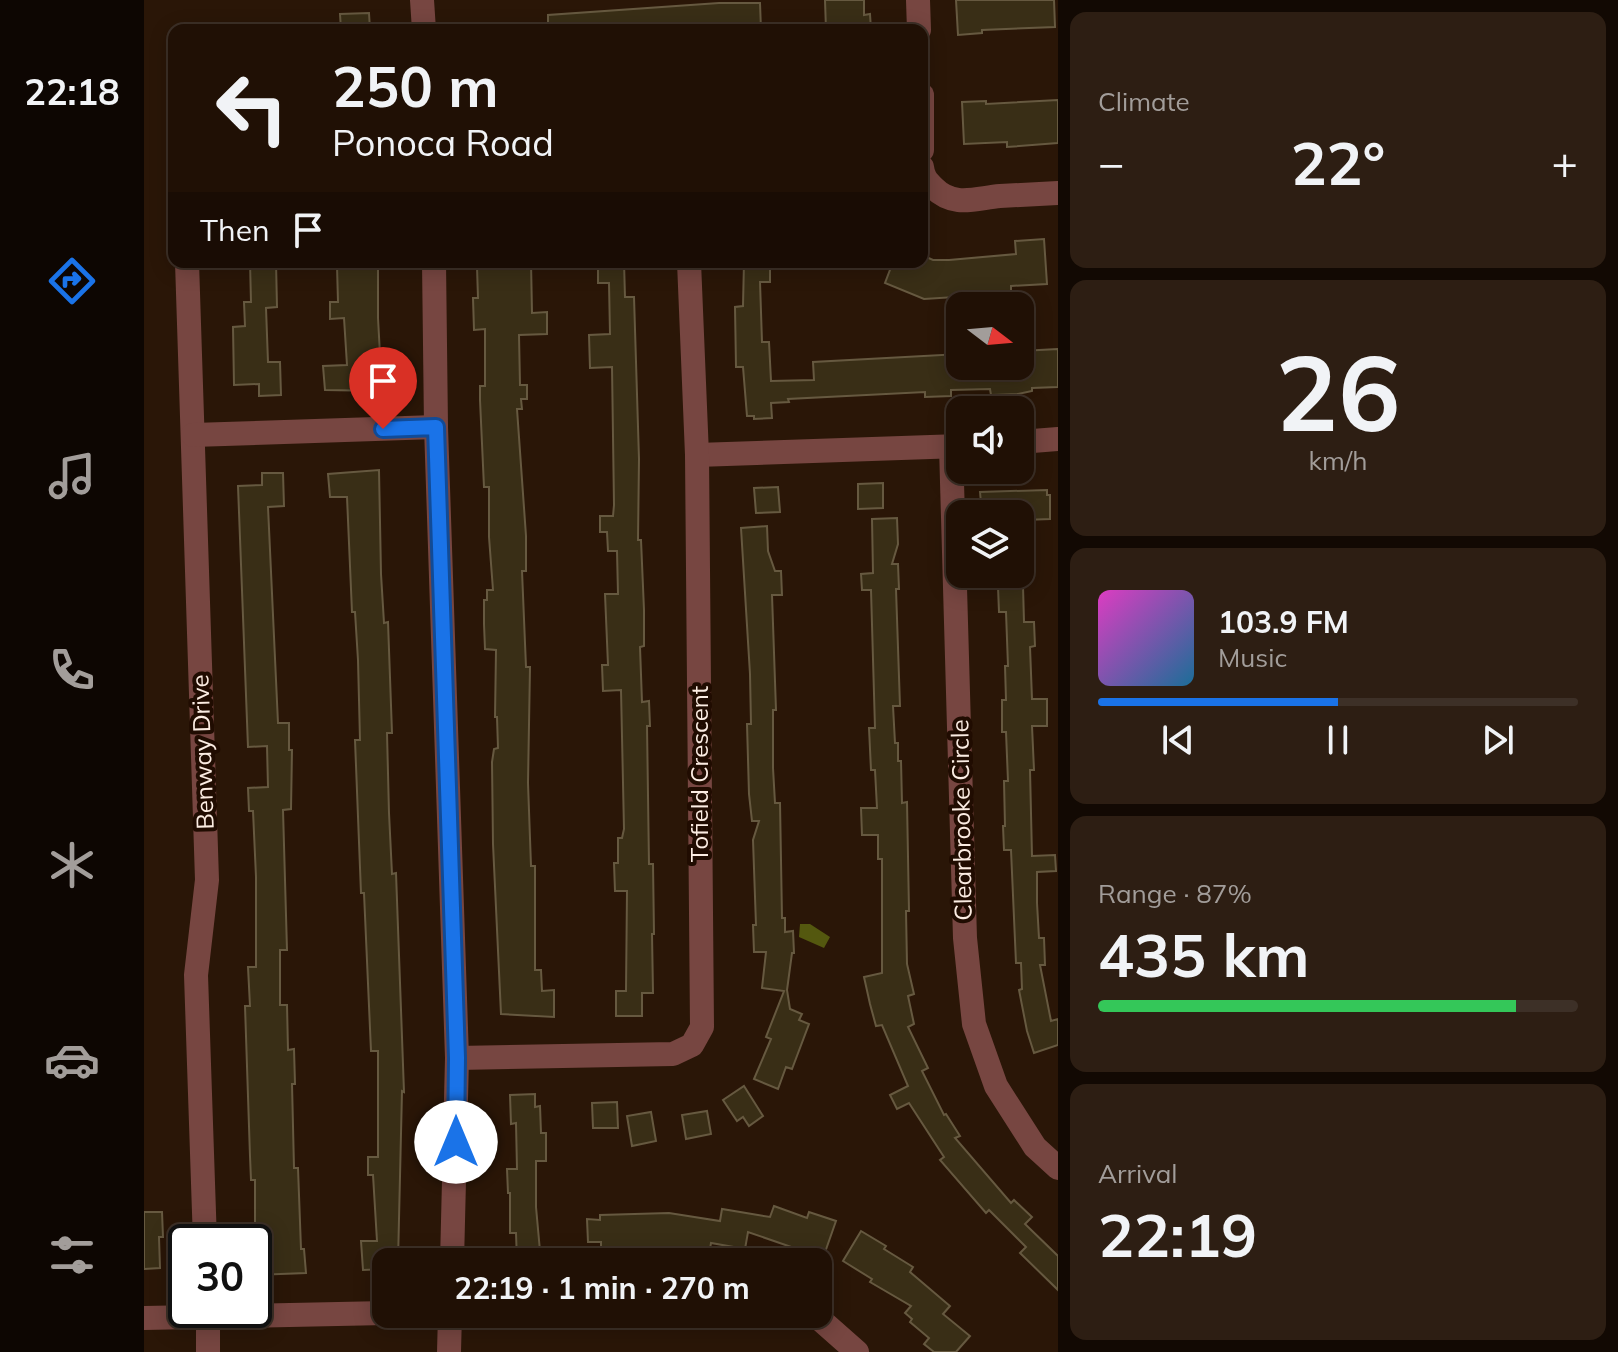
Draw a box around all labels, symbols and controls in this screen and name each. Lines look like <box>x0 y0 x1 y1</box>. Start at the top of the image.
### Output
text: 250 m <box>332 51 499 121</box>
icon: left <box>200 56 304 160</box>
text: 22:18 <box>24 69 120 114</box>
text: Climate <box>1098 85 1190 118</box>
text: Ponoca Road <box>332 120 554 165</box>
text: 22° <box>1291 125 1385 200</box>
text: − <box>1098 135 1124 190</box>
text: + <box>1552 135 1578 190</box>
icon: arrive <box>286 208 330 252</box>
text: Then <box>200 211 270 249</box>
icon: directions <box>44 253 100 309</box>
north arrow <box>946 292 1034 380</box>
map controls <box>946 292 1034 588</box>
text: 26 <box>1276 326 1400 457</box>
pin <box>349 347 417 429</box>
icon: arrive <box>361 359 405 403</box>
button: sound <box>946 396 1034 484</box>
text: km/h <box>1309 444 1367 477</box>
icon: music <box>44 448 100 504</box>
button: layers <box>946 500 1034 588</box>
text: 103.9 FM <box>1218 603 1349 641</box>
text: Music <box>1218 641 1287 674</box>
icon: phone <box>44 642 100 698</box>
street label: Benway Drive <box>184 674 220 830</box>
street label: Tofield Crescent <box>684 686 714 862</box>
icon: previous <box>1156 718 1200 762</box>
icon: pause <box>1316 718 1360 762</box>
icon: next <box>1476 718 1520 762</box>
street label: Clearbrooke Circle <box>944 719 978 921</box>
icon: climate <box>44 837 100 893</box>
text: Range · 87% <box>1098 877 1252 910</box>
text: 435 km <box>1098 917 1310 992</box>
icon: car <box>44 1032 100 1088</box>
position arrow <box>414 1100 498 1184</box>
text: Arrival <box>1098 1157 1178 1190</box>
text: 22:19 <box>1098 1197 1257 1272</box>
speed limit sign: 30 <box>168 1224 272 1328</box>
icon: filters <box>44 1227 100 1283</box>
text: 22:19 · 1 min · 270 m <box>454 1269 750 1307</box>

